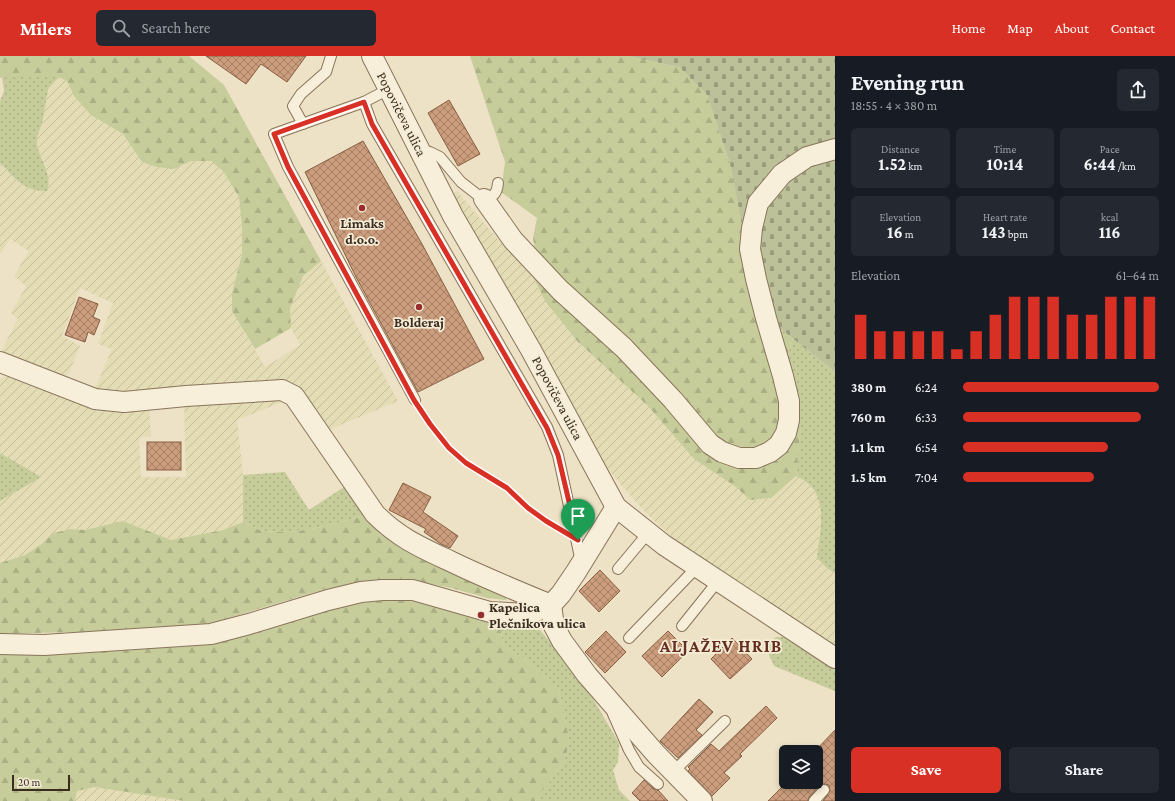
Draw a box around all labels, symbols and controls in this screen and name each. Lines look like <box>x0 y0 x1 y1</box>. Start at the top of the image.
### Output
search box <box>96 10 376 46</box>
icon: search <box>110 17 132 39</box>
text: Milers <box>20 18 72 39</box>
text: Search here <box>142 20 210 36</box>
text: Home <box>952 20 985 36</box>
text: Map <box>1007 20 1033 36</box>
text: About <box>1055 20 1089 36</box>
text: Contact <box>1111 20 1155 36</box>
street label: Popovičeva ulica <box>374 69 430 159</box>
button: share <box>1117 69 1159 111</box>
text: Evening run <box>851 70 964 95</box>
text: 18:55 · 4 × 380 m <box>851 98 937 113</box>
text: Distance <box>881 143 920 155</box>
text: Time <box>994 143 1016 155</box>
text: Pace <box>1100 143 1120 155</box>
text: 1.52 <box>878 155 906 174</box>
text: 10:14 <box>987 155 1023 174</box>
text: 6:44 <box>1083 155 1116 174</box>
text: km <box>906 160 922 172</box>
text: /km <box>1116 160 1136 172</box>
marker: Limaks d.o.o. <box>357 203 367 213</box>
text: Elevation <box>880 211 921 223</box>
text: Heart rate <box>983 211 1027 223</box>
text: kcal <box>1101 211 1119 223</box>
place label: Limaks d.o.o. <box>340 215 384 247</box>
text: 16 <box>887 223 903 242</box>
text: 143 <box>982 223 1006 242</box>
text: 116 <box>1099 223 1121 242</box>
text: m <box>903 228 914 240</box>
text: bpm <box>1006 228 1028 240</box>
text: Elevation <box>851 268 900 283</box>
text: 61–64 m <box>1116 268 1159 283</box>
marker: Bolderaj <box>414 302 424 312</box>
place label: Bolderaj <box>394 314 444 331</box>
street label: Popovičeva ulica <box>529 353 587 443</box>
text: 380 m <box>851 380 886 395</box>
text: 6:24 <box>915 380 937 395</box>
text: 760 m <box>851 410 886 425</box>
text: 6:33 <box>915 410 937 425</box>
text: 1.1 km <box>851 440 885 455</box>
text: 6:54 <box>915 440 937 455</box>
text: 1.5 km <box>851 470 886 485</box>
text: 7:04 <box>915 470 938 485</box>
pin <box>561 499 595 540</box>
icon: arrive <box>567 505 589 527</box>
place label: Kapelica Plečnikova ulica <box>489 599 586 631</box>
marker: Kapelica Plečnikova ulica <box>476 610 486 620</box>
district label: ALJAŽEV HRIB <box>659 636 782 656</box>
map controls <box>779 745 823 789</box>
button: layers <box>779 745 823 789</box>
button: Save <box>851 747 1001 793</box>
button: Share <box>1009 747 1159 793</box>
scale bar <box>12 773 70 792</box>
text: 20 m <box>18 776 40 788</box>

